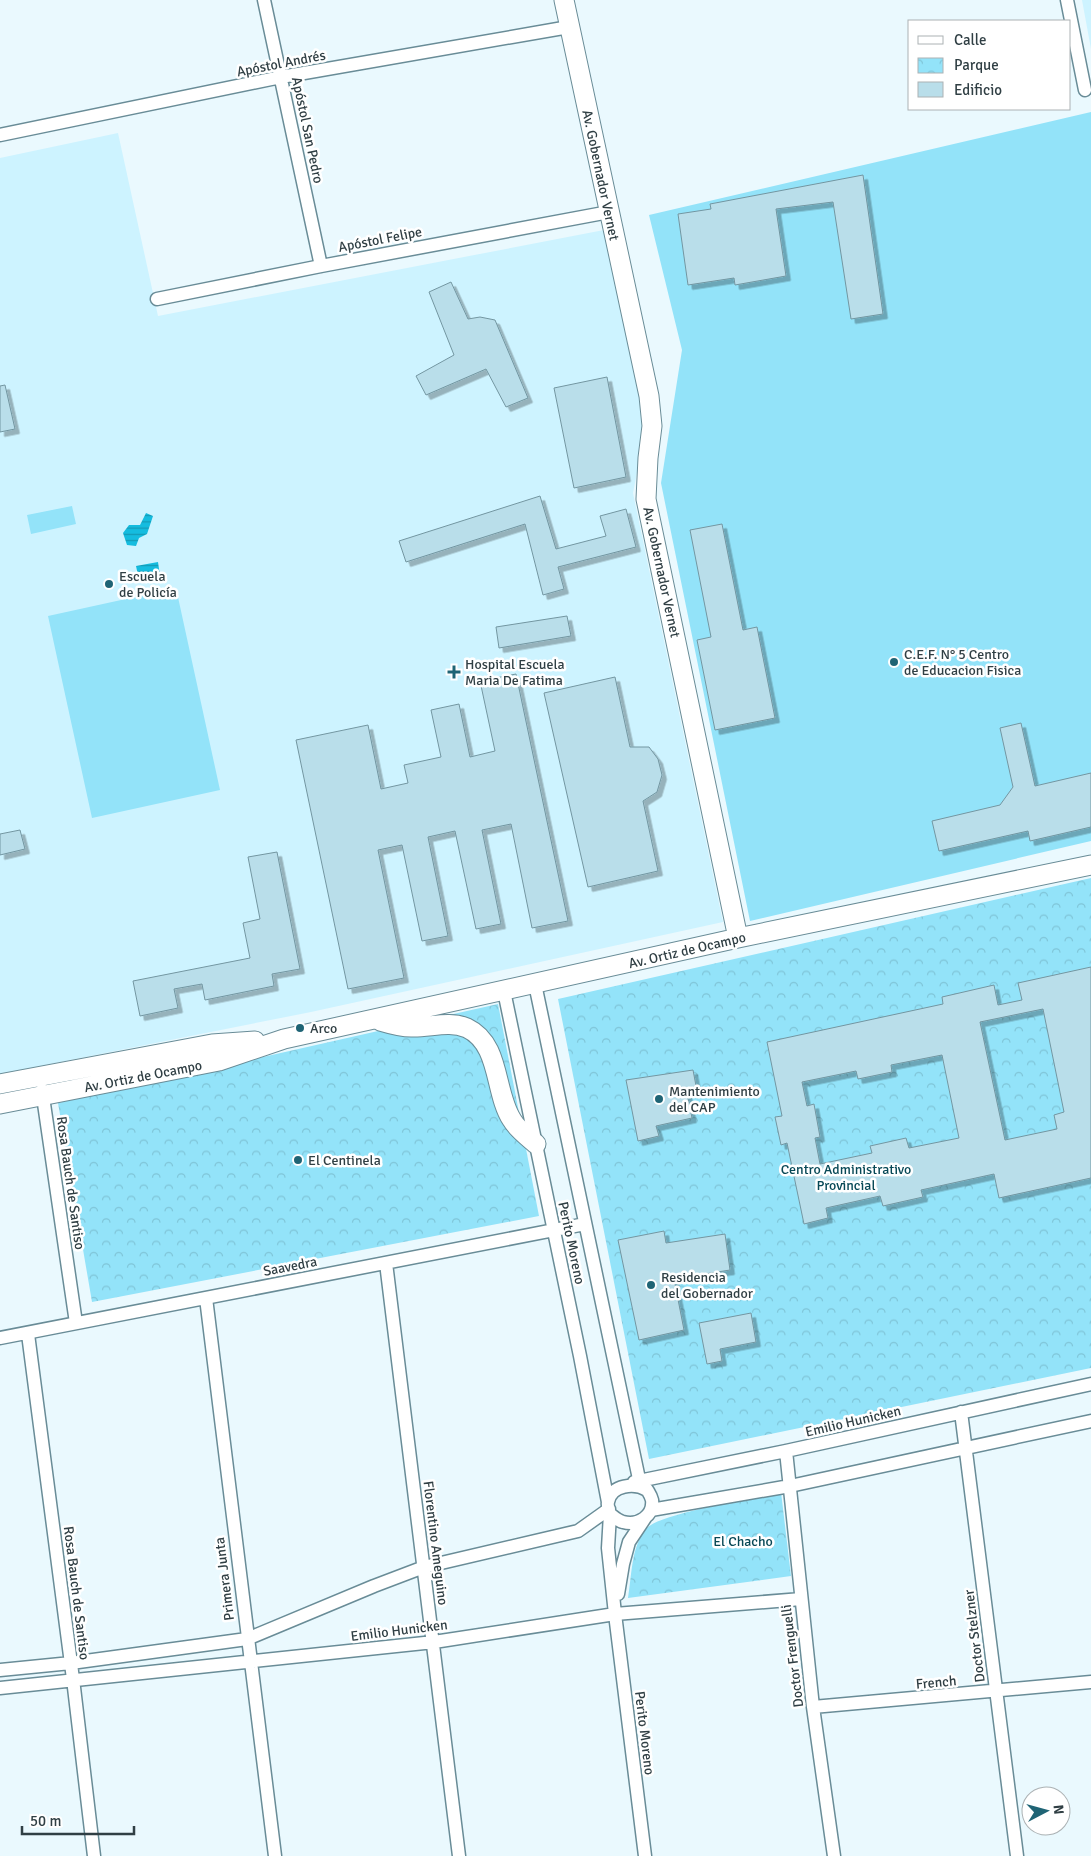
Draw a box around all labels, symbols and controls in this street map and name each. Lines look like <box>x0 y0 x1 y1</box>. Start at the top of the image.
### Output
legend <box>908 20 1071 110</box>
text: Calle <box>954 31 987 49</box>
street label: Apóstol Andrés <box>235 47 327 80</box>
text: Parque <box>954 56 999 74</box>
street label: Apóstol San Pedro <box>288 75 327 185</box>
text: Edificio <box>954 81 1002 99</box>
street label: Av. Gobernador Vernet <box>578 108 623 242</box>
street label: Apóstol Felipe <box>337 223 423 256</box>
street label: Av. Gobernador Vernet <box>639 505 684 639</box>
place label: Escuela de Policía <box>119 568 177 601</box>
marker: Escuela de Policía <box>103 578 115 590</box>
place label: C.E.F. N° 5 Centro de Educacion Fisica <box>904 646 1021 679</box>
place label: Hospital Escuela Maria De Fatima <box>465 656 565 689</box>
marker: C.E.F. N° 5 Centro de Educacion Fisica <box>888 656 900 668</box>
marker: Hospital Escuela Maria De Fatima <box>447 665 461 679</box>
street label: Av. Ortiz de Ocampo <box>627 929 747 972</box>
place label: Arco <box>310 1020 337 1037</box>
marker: Arco <box>294 1022 306 1034</box>
street label: Av. Ortiz de Ocampo <box>83 1057 204 1096</box>
place label: Mantenimiento del CAP <box>669 1083 760 1116</box>
marker: Mantenimiento del CAP <box>653 1093 665 1105</box>
street label: Rosa Bauch de Santiso <box>53 1115 88 1251</box>
place label: El Centinela <box>308 1152 381 1169</box>
marker: El Centinela <box>292 1154 304 1166</box>
park label: Centro Administrativo Provincial <box>781 1161 911 1194</box>
street label: Perito Moreno <box>554 1200 589 1286</box>
street label: Saavedra <box>262 1253 318 1280</box>
place label: Residencia del Gobernador <box>661 1269 754 1302</box>
marker: Residencia del Gobernador <box>645 1279 657 1291</box>
street label: Emilio Hunicken <box>804 1402 903 1441</box>
street label: Florentino Ameguino <box>419 1480 452 1606</box>
street label: Rosa Bauch de Santiso <box>60 1525 93 1661</box>
park label: El Chacho <box>713 1533 773 1550</box>
street label: Primera Junta <box>211 1536 238 1622</box>
street label: Doctor Stelzner <box>960 1588 989 1683</box>
street label: Doctor Frenguelli <box>778 1604 807 1708</box>
street label: Emilio Hunicken <box>350 1616 449 1645</box>
street label: French <box>915 1672 957 1693</box>
street label: Perito Moreno <box>631 1690 658 1776</box>
north arrow <box>1021 1786 1071 1836</box>
scale bar <box>22 1804 135 1836</box>
text: N <box>1049 1804 1067 1815</box>
text: 50 m <box>30 1812 61 1830</box>

